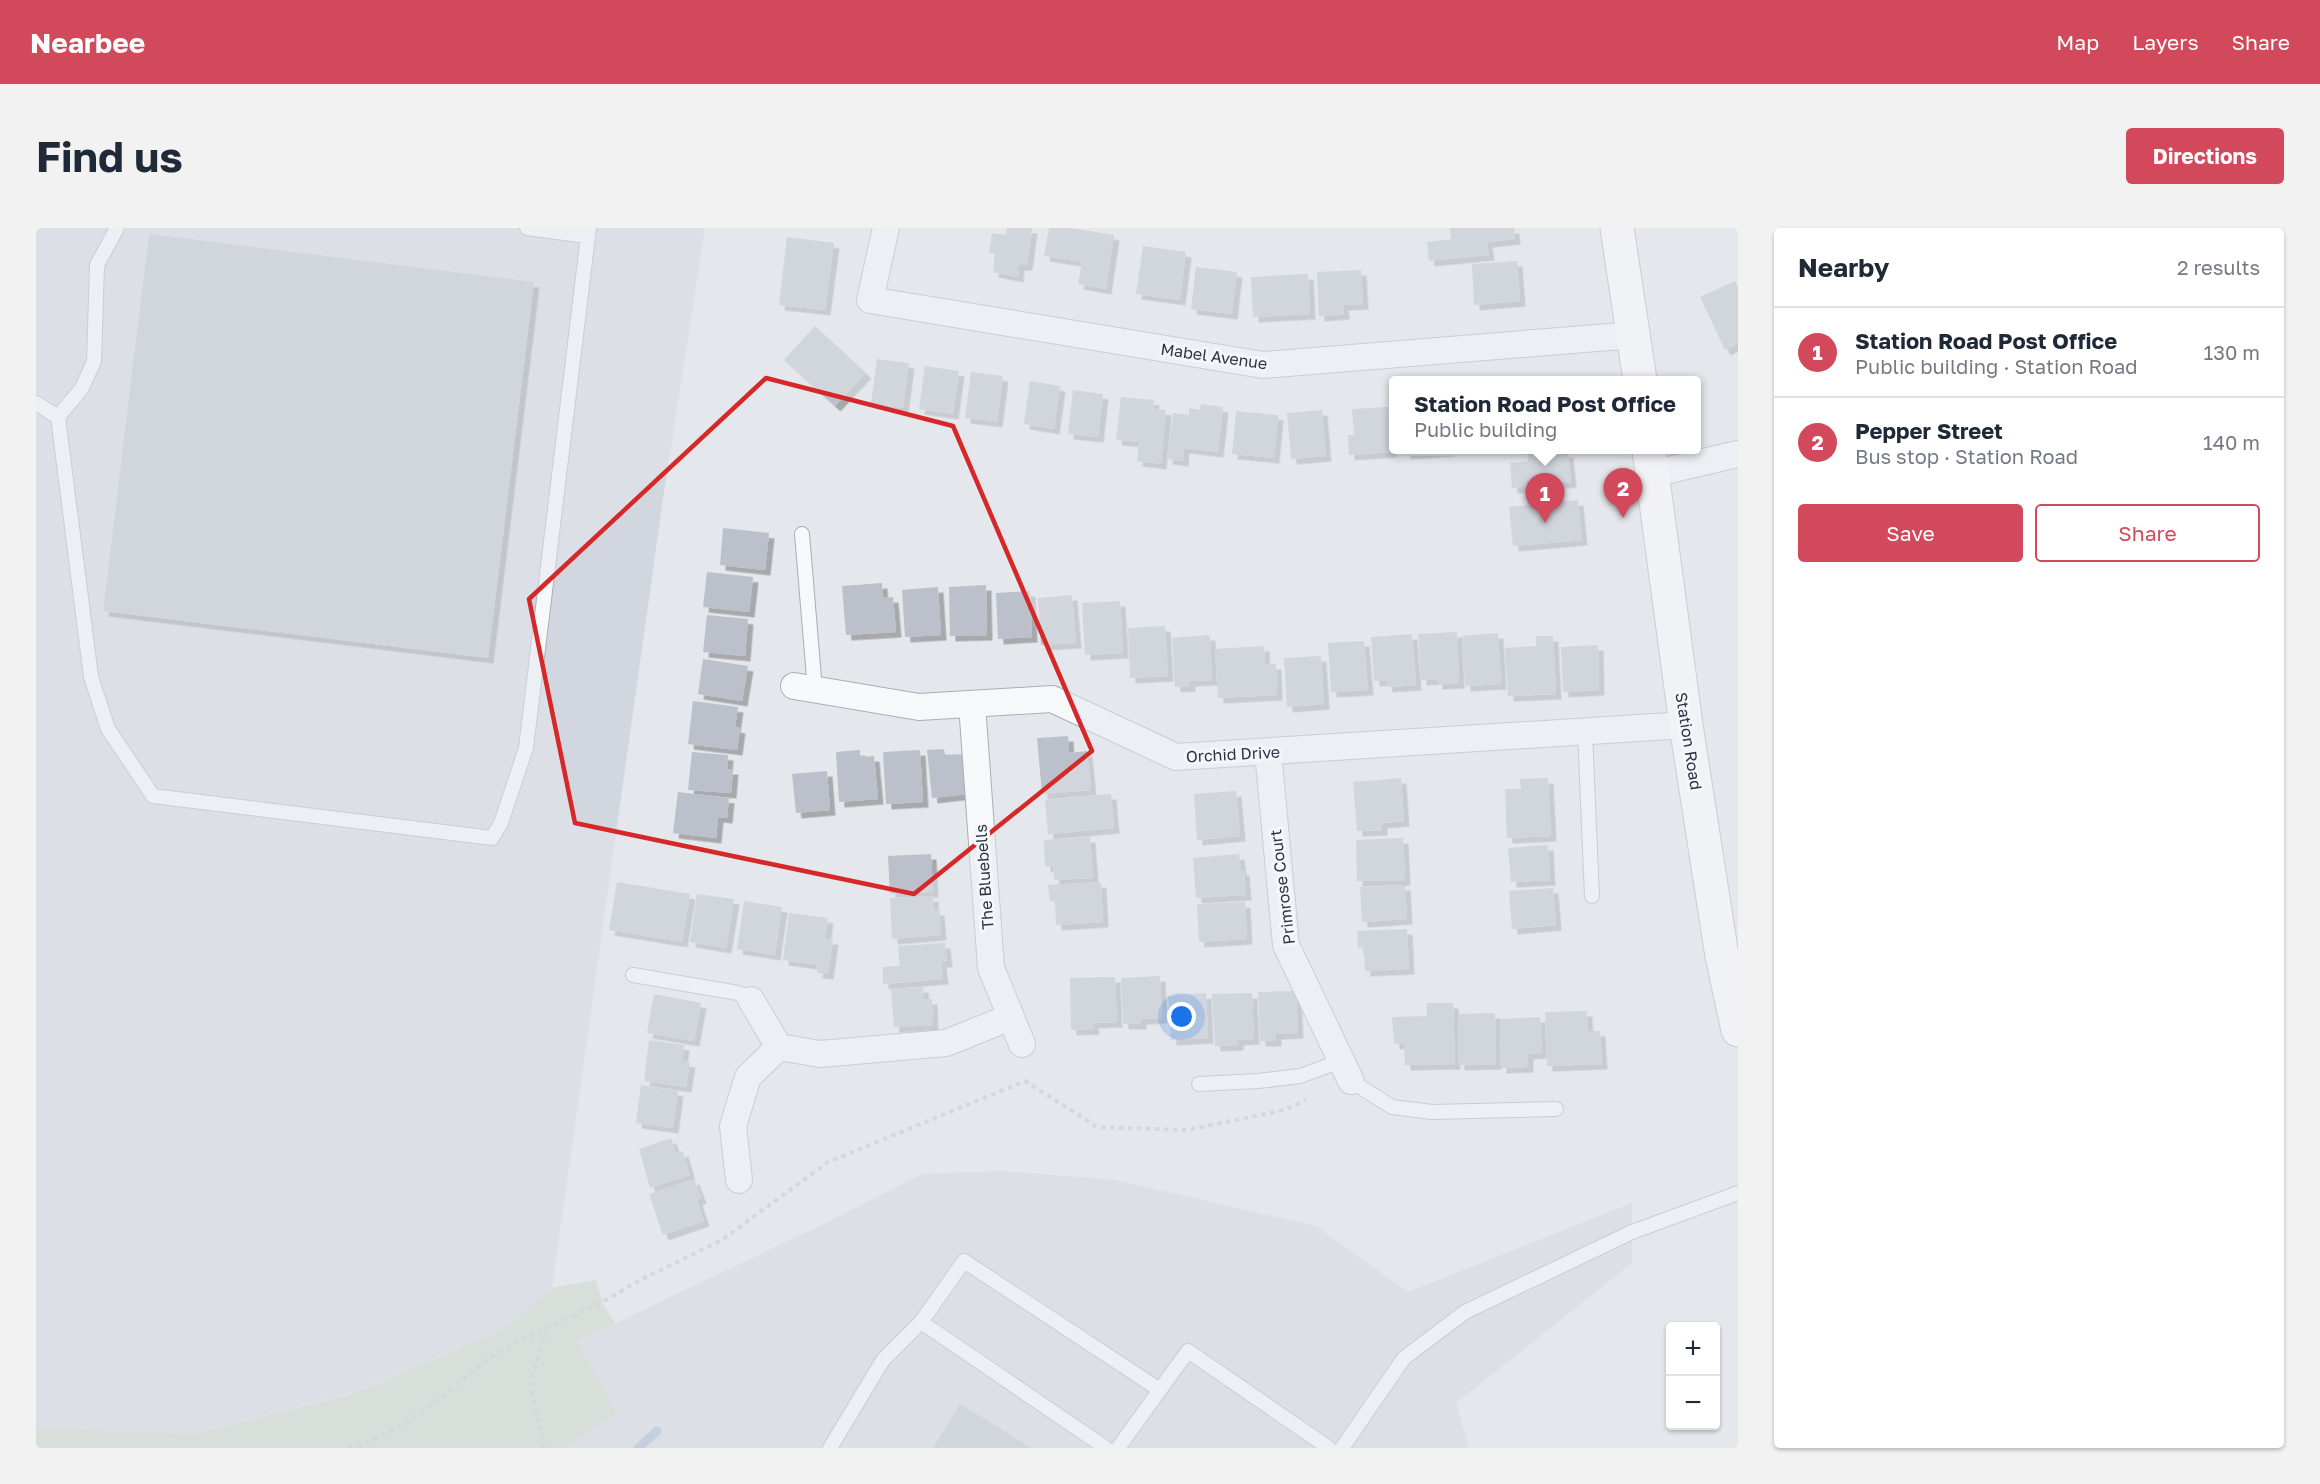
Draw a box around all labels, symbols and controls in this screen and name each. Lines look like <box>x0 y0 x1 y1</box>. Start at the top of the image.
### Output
text: Nearbee <box>30 26 145 59</box>
text: Map <box>2056 29 2099 55</box>
text: Layers <box>2132 29 2199 55</box>
text: Share <box>2232 29 2290 55</box>
button: Directions <box>2126 128 2284 184</box>
text: Find us <box>36 131 183 181</box>
text: Nearby <box>1798 252 1889 283</box>
text: 2 results <box>2177 255 2260 279</box>
text: Station Road Post Office <box>1855 327 2117 354</box>
street label: Mabel Avenue <box>1159 339 1269 373</box>
text: 1 <box>1812 340 1823 364</box>
text: 130 m <box>2204 340 2260 364</box>
text: Public building · Station Road <box>1855 354 2138 378</box>
popup <box>1389 376 1701 454</box>
text: Station Road Post Office <box>1414 390 1676 417</box>
text: Public building <box>1414 417 1557 441</box>
text: Pepper Street <box>1855 417 2003 444</box>
text: 2 <box>1811 430 1824 454</box>
text: 140 m <box>2203 430 2260 454</box>
text: Bus stop · Station Road <box>1855 444 2078 468</box>
pin: 2 <box>1604 468 1642 518</box>
pin: 1 <box>1526 474 1564 523</box>
button: Save <box>1798 504 2023 562</box>
button: Share <box>2035 504 2260 562</box>
street label: Station Road <box>1671 691 1707 791</box>
street label: Orchid Drive <box>1185 742 1281 766</box>
street label: The Bluebells <box>970 824 998 930</box>
street label: Primrose Court <box>1265 828 1299 946</box>
your location <box>1167 1002 1196 1031</box>
map controls <box>1666 1322 1720 1430</box>
button: + <box>1666 1322 1720 1376</box>
button: − <box>1666 1376 1720 1430</box>

